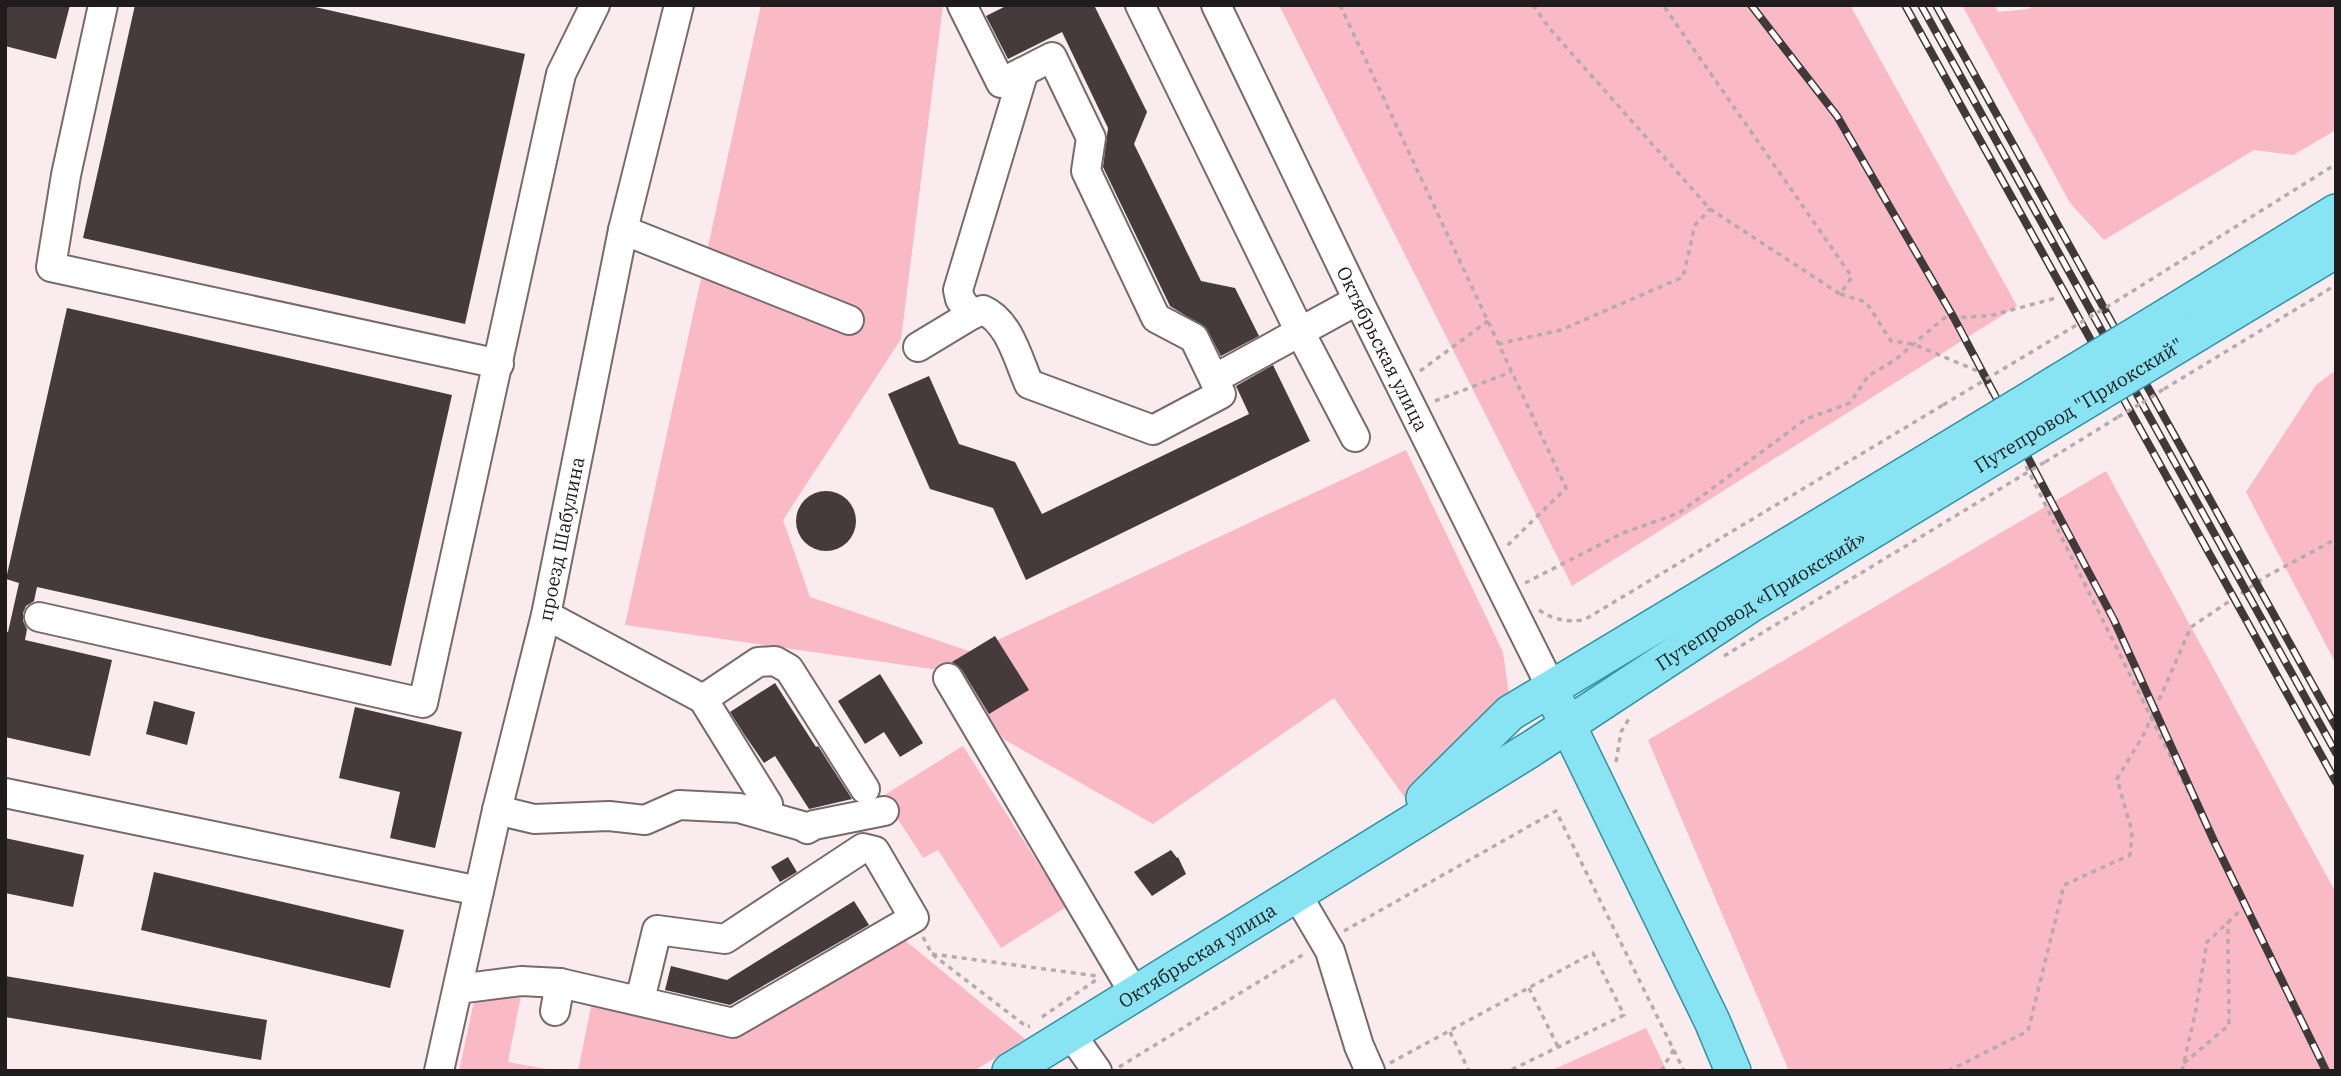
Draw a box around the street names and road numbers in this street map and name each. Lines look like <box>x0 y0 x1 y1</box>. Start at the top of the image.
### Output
street label: Октябрьская улица <box>1332 262 1434 435</box>
street label: Путепровод "Приокский" <box>1970 333 2187 478</box>
street label: проезд Шабулина <box>533 455 589 623</box>
street label: Путепровод «Приокский» <box>1651 525 1870 676</box>
street label: Октябрьская улица <box>1114 898 1281 1013</box>

